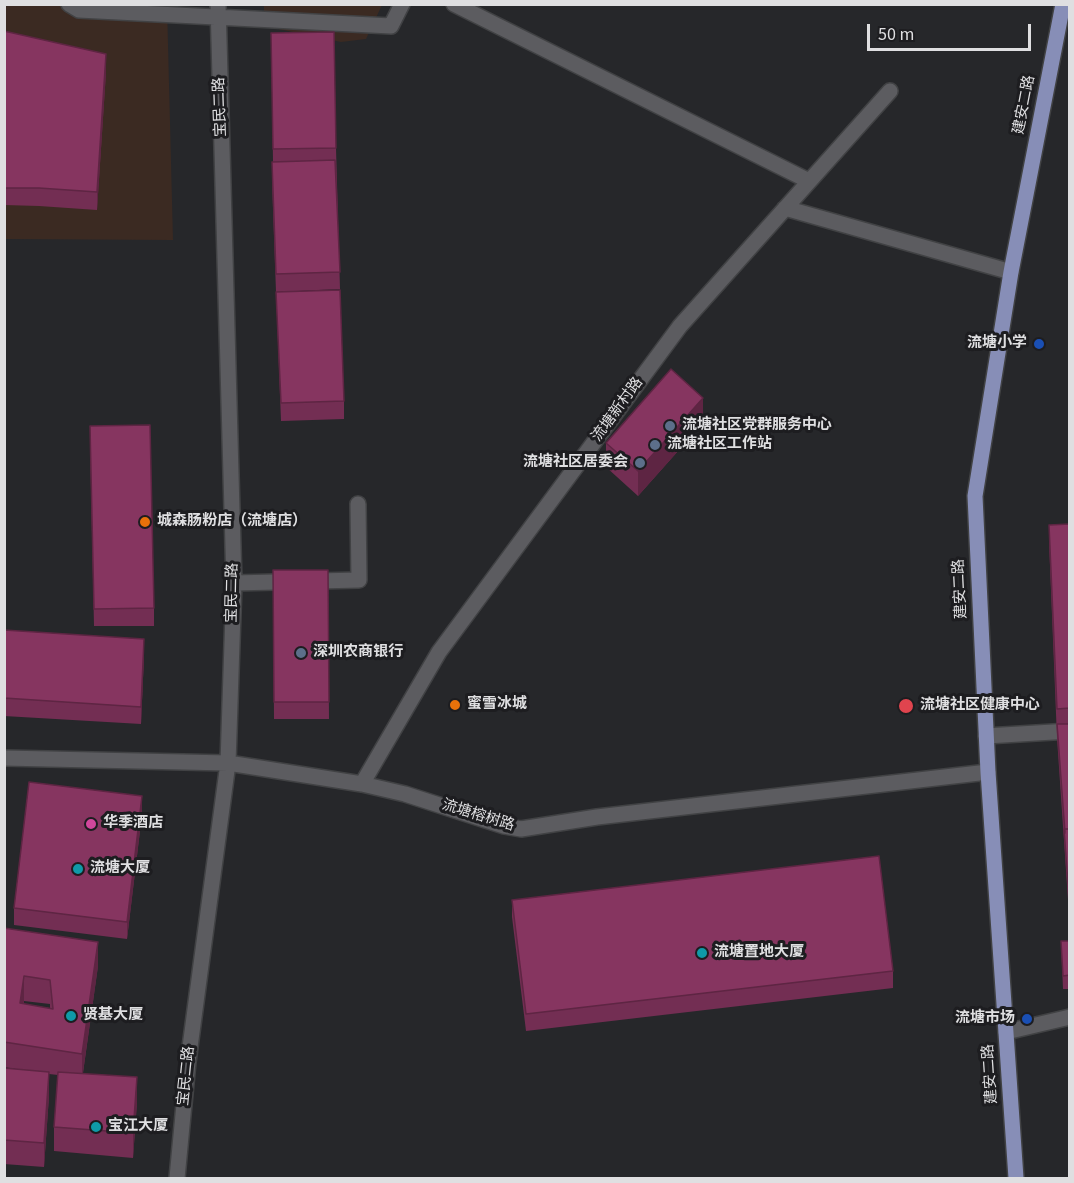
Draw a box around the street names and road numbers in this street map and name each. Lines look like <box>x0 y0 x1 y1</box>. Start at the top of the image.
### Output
street label: 建安二路 <box>1010 74 1040 136</box>
street label: 宝民二路 <box>211 77 231 137</box>
street label: 流塘新村路 <box>589 374 647 446</box>
street label: 建安二路 <box>950 559 972 619</box>
street label: 宝民二路 <box>223 563 243 623</box>
street label: 流塘榕树路 <box>440 796 516 836</box>
street label: 建安二路 <box>980 1043 1002 1105</box>
street label: 宝民二路 <box>175 1045 199 1107</box>

